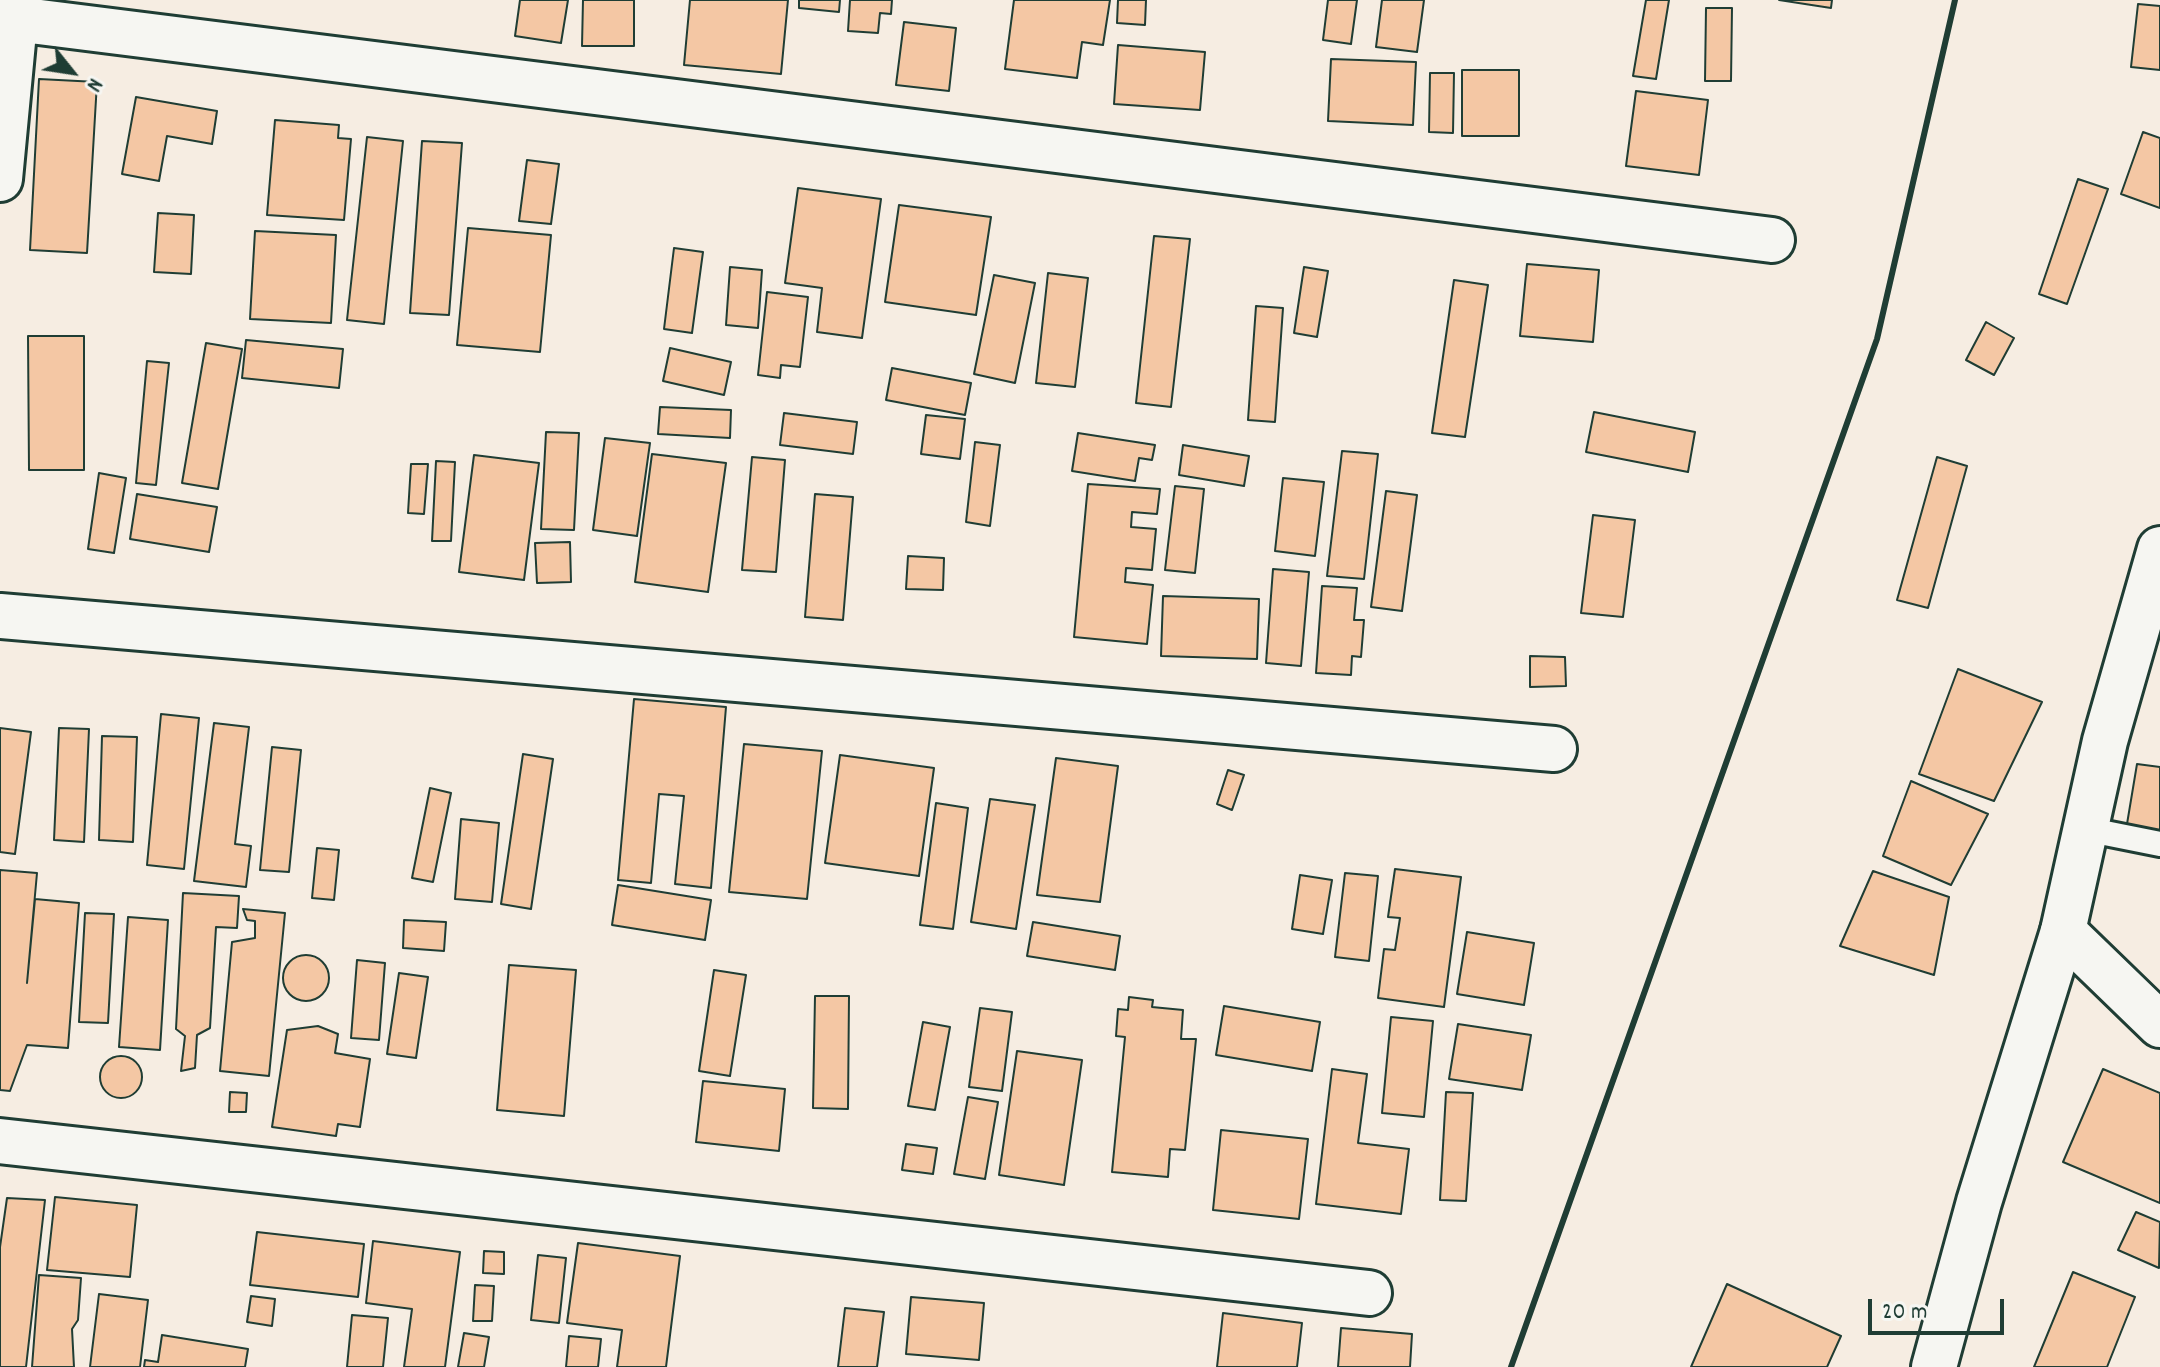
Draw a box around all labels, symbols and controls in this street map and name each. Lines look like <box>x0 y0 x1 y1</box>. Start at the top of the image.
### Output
north arrow <box>32 32 112 112</box>
text: N <box>77 72 109 97</box>
scale bar <box>1872 1283 2008 1333</box>
text: 20 m <box>1882 1296 1928 1330</box>

